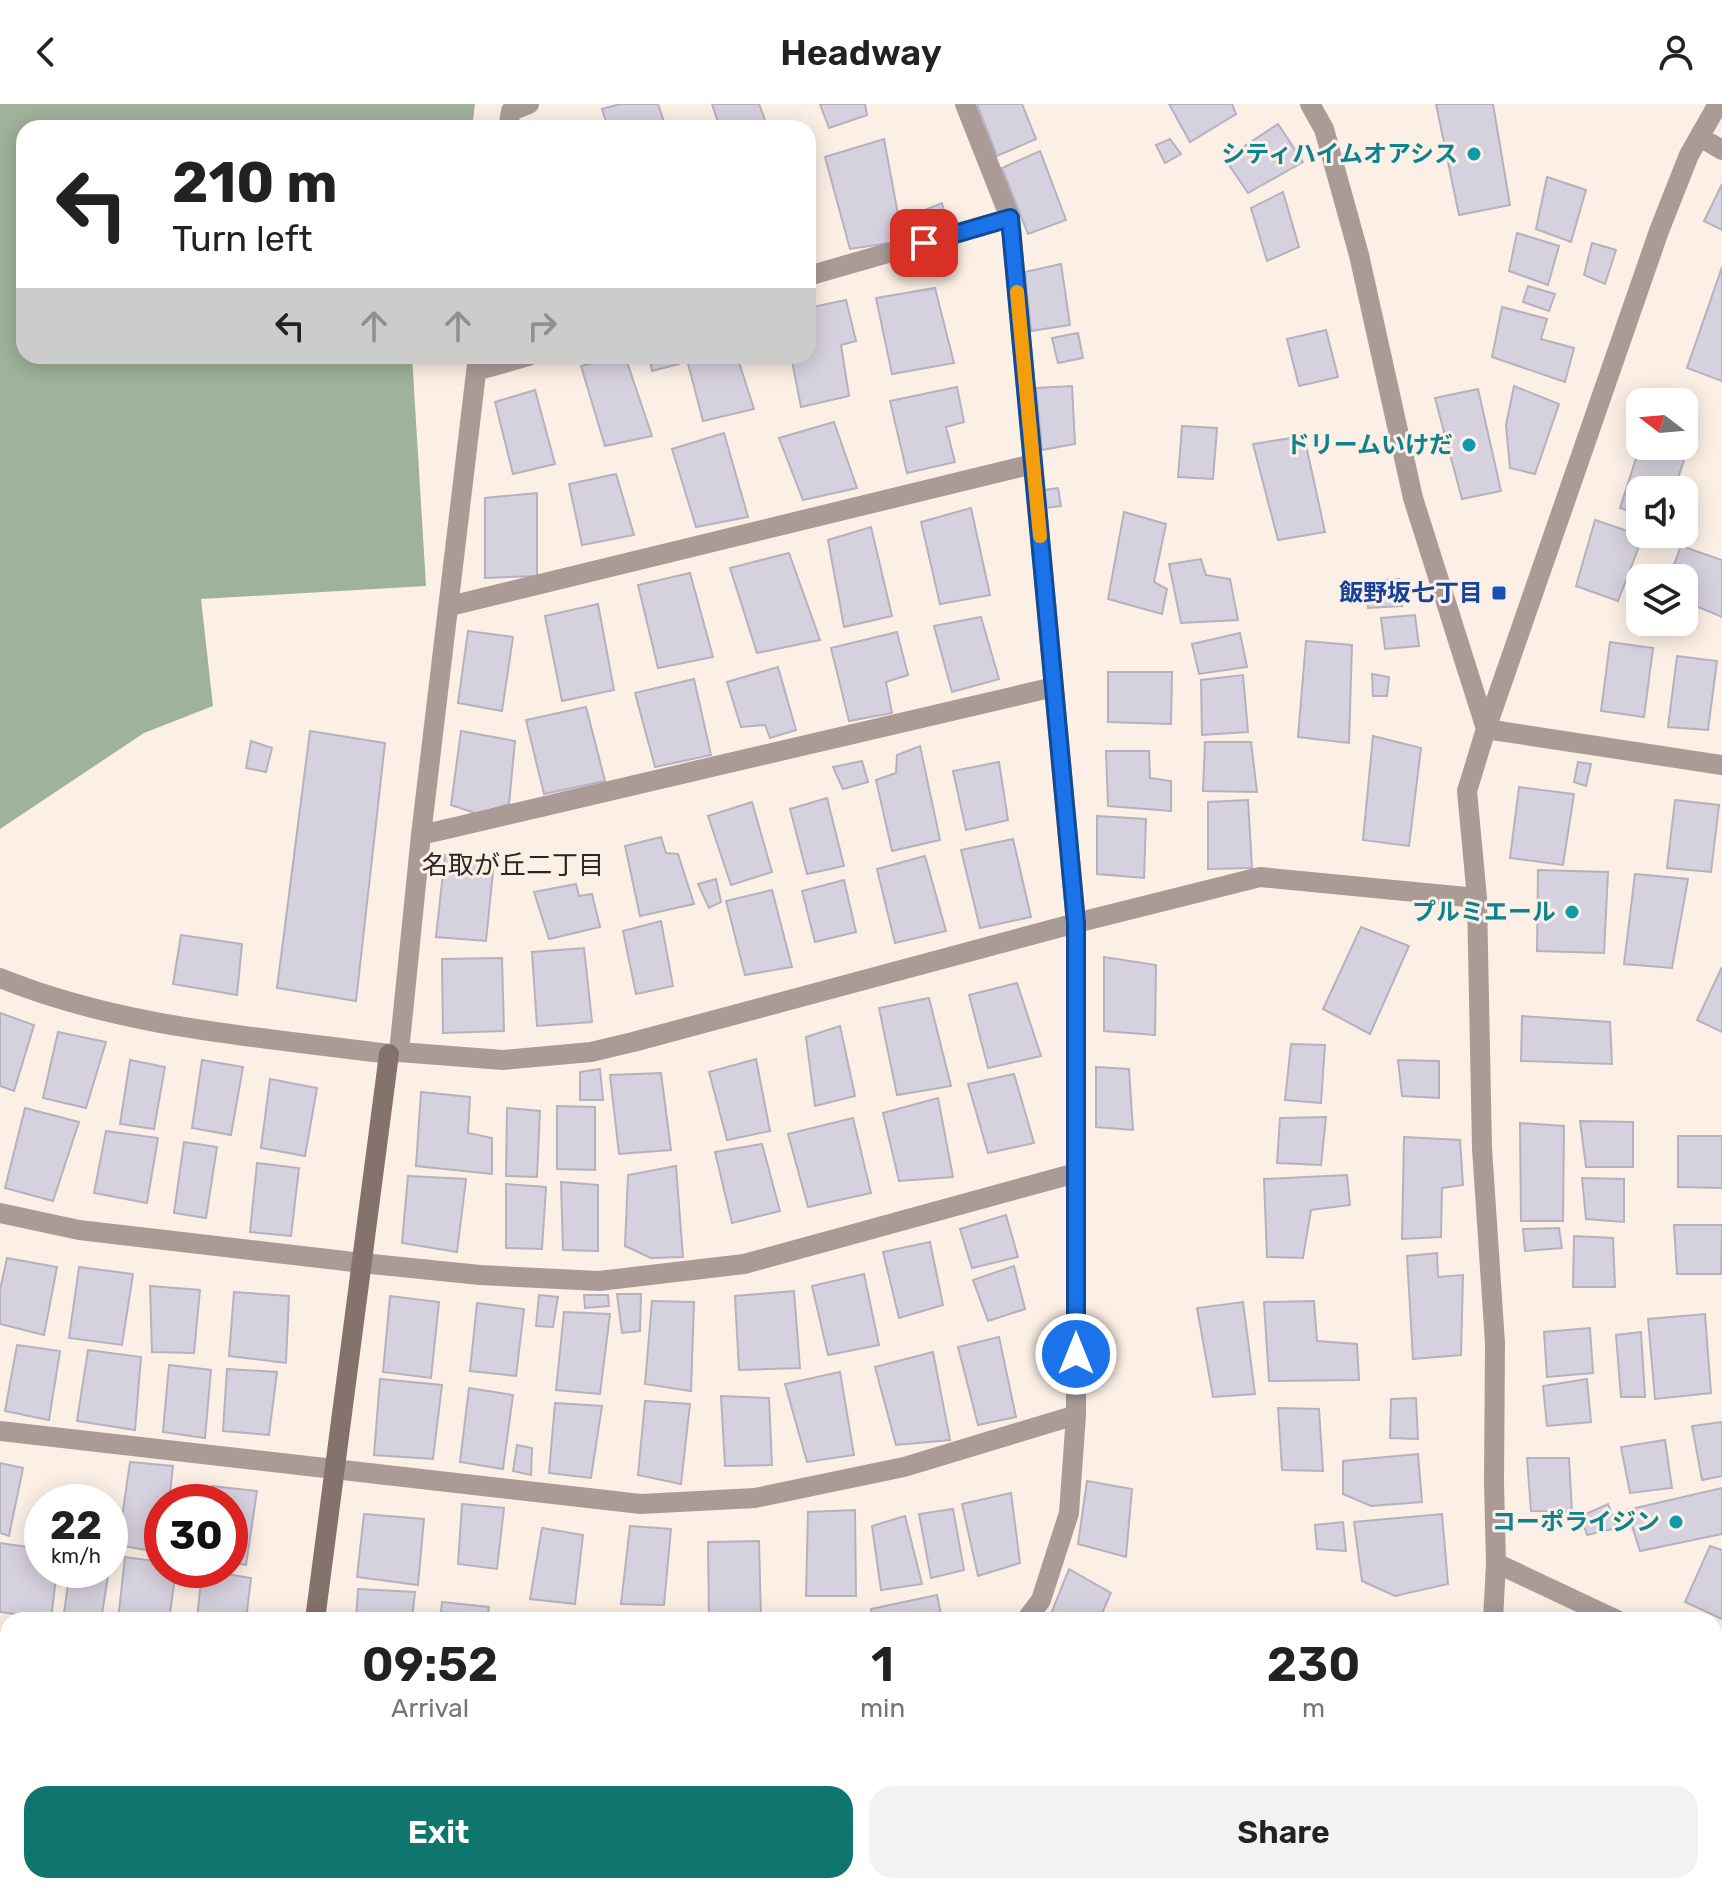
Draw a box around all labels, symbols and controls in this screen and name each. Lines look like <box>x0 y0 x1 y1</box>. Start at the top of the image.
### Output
icon: back <box>24 30 68 74</box>
icon: person <box>1654 30 1698 74</box>
text: Headway <box>780 31 942 74</box>
place label: シティハイムオアシス <box>1221 140 1458 168</box>
marker: シティハイムオアシス <box>1465 145 1483 163</box>
text: 210 m <box>172 150 338 216</box>
icon: left <box>40 152 144 256</box>
pin <box>890 209 958 277</box>
text: Turn left <box>172 217 313 260</box>
icon: arrive <box>902 221 946 265</box>
icon: left <box>268 304 312 348</box>
icon: ahead <box>352 304 396 348</box>
icon: ahead <box>436 304 480 348</box>
icon: right <box>520 304 564 348</box>
north arrow <box>1626 388 1698 460</box>
map controls <box>1626 388 1698 636</box>
place label: ドリームいけだ <box>1286 431 1453 459</box>
marker: ドリームいけだ <box>1460 436 1478 454</box>
button: sound <box>1626 476 1698 548</box>
button: layers <box>1626 564 1698 636</box>
place label: 飯野坂七丁目 <box>1339 579 1483 607</box>
marker: 飯野坂七丁目 <box>1490 584 1508 602</box>
district label: 名取が丘二丁目 <box>422 850 604 881</box>
place label: プルミエール <box>1412 898 1556 926</box>
marker: プルミエール <box>1563 903 1581 921</box>
position arrow <box>1034 1312 1118 1396</box>
speed limit sign: 30 <box>144 1484 248 1588</box>
text: 22 <box>50 1502 102 1549</box>
place label: コーポライジン <box>1492 1508 1660 1536</box>
marker: コーポライジン <box>1667 1513 1685 1531</box>
text: km/h <box>51 1544 101 1568</box>
text: 09:52 <box>362 1636 498 1693</box>
text: 1 <box>871 1636 894 1693</box>
text: 230 <box>1267 1636 1360 1693</box>
text: Arrival <box>391 1693 469 1724</box>
text: min <box>860 1693 905 1724</box>
text: m <box>1302 1693 1325 1724</box>
button: Exit <box>24 1786 853 1878</box>
button: Share <box>869 1786 1698 1878</box>

